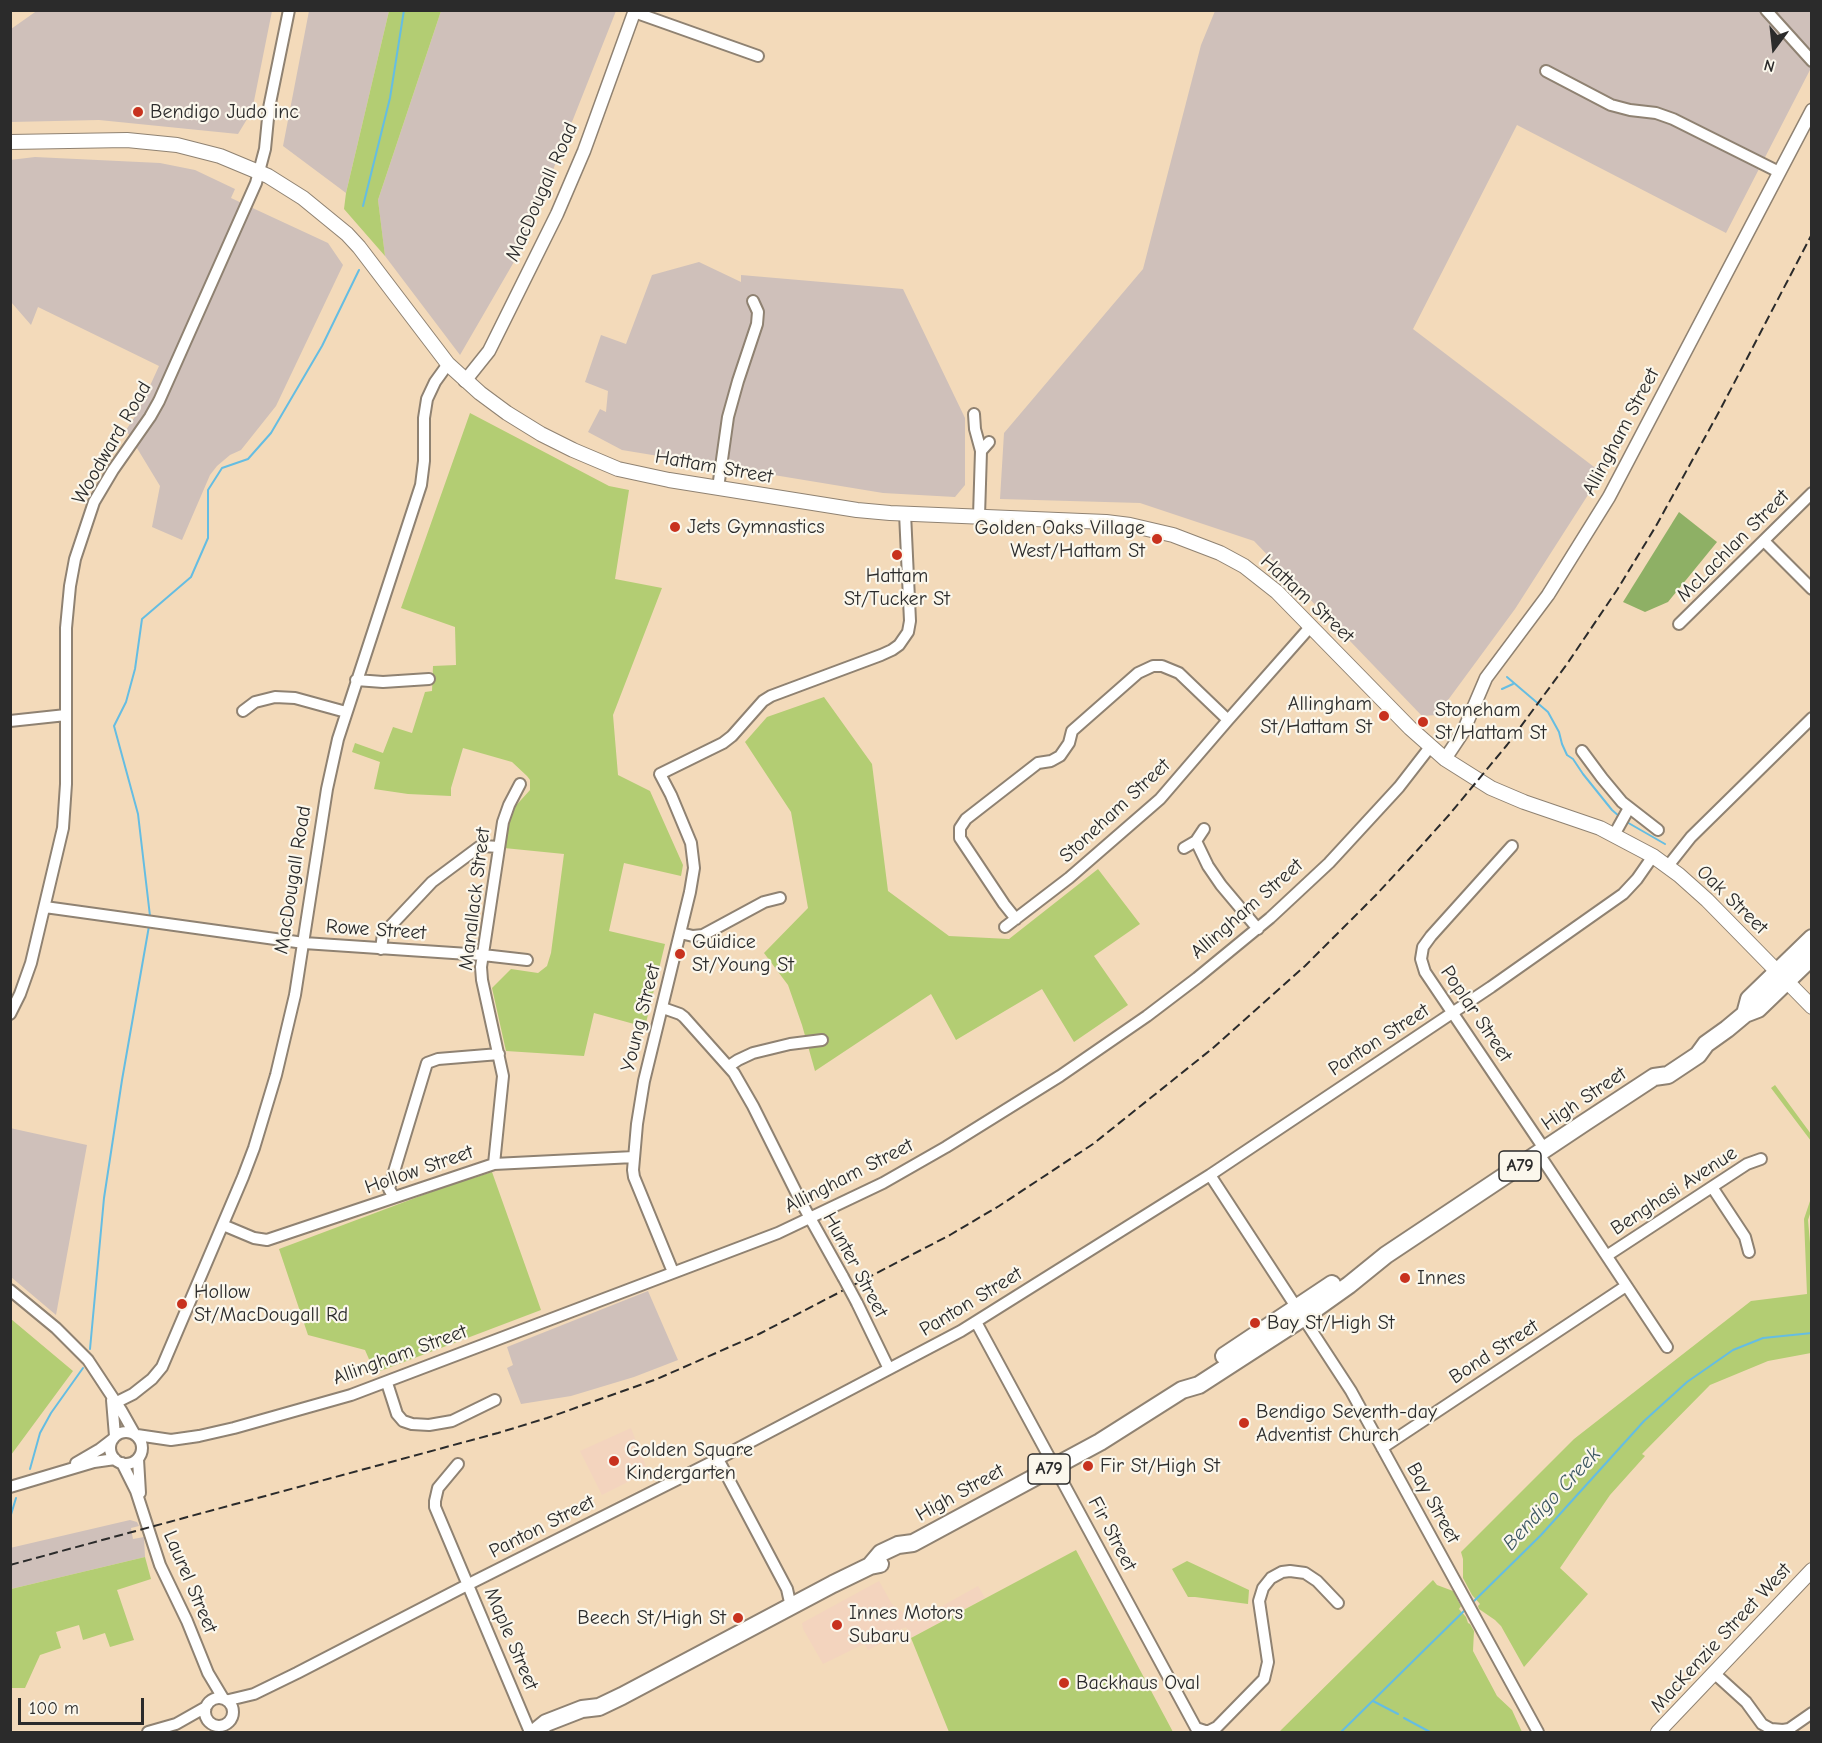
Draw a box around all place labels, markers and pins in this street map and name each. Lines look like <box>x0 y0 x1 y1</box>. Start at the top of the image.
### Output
place label: Bendigo Judo inc <box>150 100 299 124</box>
marker: Bendigo Judo inc <box>131 105 145 119</box>
place label: Jets Gymnastics <box>687 515 825 539</box>
place label: Golden Oaks Village West/Hattam St <box>975 516 1145 563</box>
marker: Jets Gymnastics <box>668 520 682 534</box>
marker: Golden Oaks Village West/Hattam St <box>1150 532 1164 546</box>
marker: Hattam St/Tucker St <box>890 548 904 562</box>
place label: Hattam St/Tucker St <box>844 564 950 611</box>
place label: Allingham St/Hattam St <box>1261 692 1372 739</box>
place label: Stoneham St/Hattam St <box>1435 698 1546 745</box>
marker: Allingham St/Hattam St <box>1377 709 1391 723</box>
marker: Stoneham St/Hattam St <box>1416 715 1430 729</box>
place label: Guidice St/Young St <box>692 930 794 977</box>
marker: Guidice St/Young St <box>673 947 687 961</box>
place label: Innes <box>1417 1266 1465 1290</box>
marker: Innes <box>1398 1271 1412 1285</box>
place label: Hollow St/MacDougall Rd <box>194 1280 348 1327</box>
marker: Hollow St/MacDougall Rd <box>175 1297 189 1311</box>
place label: Bay St/High St <box>1267 1311 1395 1335</box>
marker: Bay St/High St <box>1248 1316 1262 1330</box>
place label: Bendigo Seventh-day Adventist Church <box>1256 1400 1437 1447</box>
marker: Bendigo Seventh-day Adventist Church <box>1237 1416 1251 1430</box>
place label: Golden Square Kindergarten <box>626 1438 753 1485</box>
marker: Golden Square Kindergarten <box>607 1454 621 1468</box>
place label: Fir St/High St <box>1100 1454 1220 1478</box>
marker: Fir St/High St <box>1081 1459 1095 1473</box>
place label: Innes Motors Subaru <box>849 1601 963 1648</box>
place label: Beech St/High St <box>577 1606 726 1630</box>
marker: Beech St/High St <box>731 1611 745 1625</box>
marker: Innes Motors Subaru <box>830 1618 844 1632</box>
place label: Backhaus Oval <box>1076 1671 1200 1695</box>
marker: Backhaus Oval <box>1057 1676 1071 1690</box>

